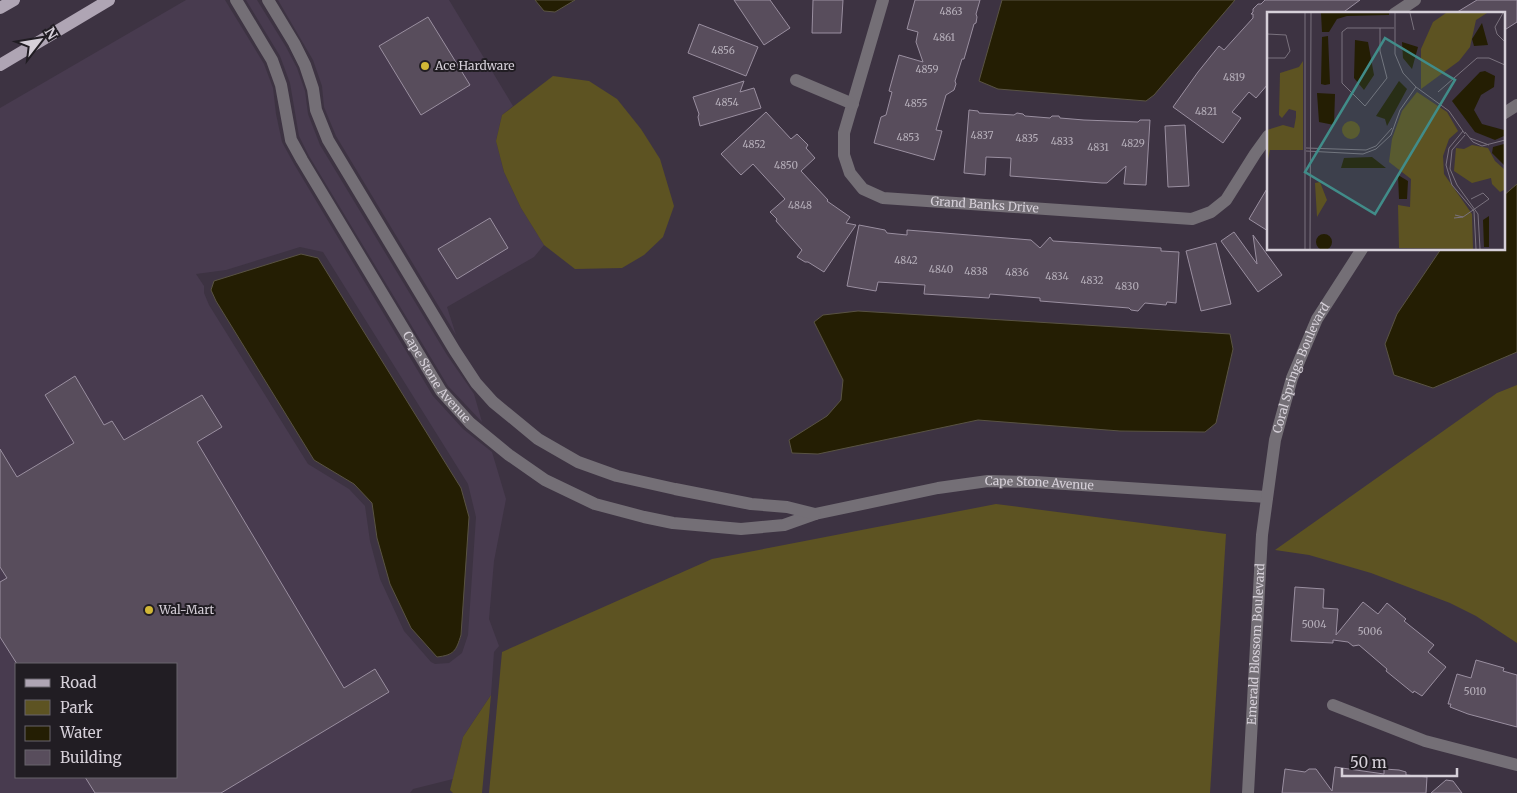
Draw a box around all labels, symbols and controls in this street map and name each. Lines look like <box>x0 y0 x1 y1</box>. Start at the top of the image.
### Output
house number: 4863 <box>939 5 963 18</box>
inset map <box>1267 12 1504 250</box>
north arrow <box>15 15 65 65</box>
text: N <box>41 24 62 43</box>
house number: 4861 <box>933 31 955 44</box>
house number: 4856 <box>711 44 735 57</box>
place label: Ace Hardware <box>434 58 515 73</box>
marker: Ace Hardware <box>419 60 431 72</box>
house number: 4859 <box>915 63 939 76</box>
house number: 4819 <box>1223 71 1245 84</box>
house number: 4854 <box>715 96 739 109</box>
house number: 4855 <box>905 97 928 110</box>
house number: 4821 <box>1195 105 1217 118</box>
house number: 4837 <box>971 129 994 142</box>
house number: 4853 <box>897 131 920 144</box>
house number: 4835 <box>1016 132 1039 145</box>
house number: 4833 <box>1051 135 1074 148</box>
house number: 4829 <box>1121 137 1145 150</box>
house number: 4852 <box>742 138 766 151</box>
house number: 4831 <box>1087 141 1109 154</box>
house number: 4850 <box>774 159 798 172</box>
street label: Grand Banks Drive <box>930 193 1039 216</box>
house number: 4848 <box>788 199 812 212</box>
house number: 4842 <box>894 254 918 267</box>
house number: 4840 <box>929 263 953 276</box>
house number: 4838 <box>964 265 988 278</box>
house number: 4836 <box>1005 266 1029 279</box>
house number: 4834 <box>1045 270 1069 283</box>
house number: 4832 <box>1080 274 1104 287</box>
house number: 4830 <box>1115 280 1139 293</box>
street label: Coral Springs Boulevard <box>1269 300 1333 435</box>
street label: Cape Stone Avenue <box>400 328 474 426</box>
street label: Cape Stone Avenue <box>985 473 1094 493</box>
street label: Emerald Blossom Boulevard <box>1244 563 1267 725</box>
place label: Wal-Mart <box>158 602 215 617</box>
marker: Wal-Mart <box>143 604 155 616</box>
house number: 5004 <box>1302 618 1326 631</box>
house number: 5006 <box>1358 625 1382 638</box>
legend <box>15 663 178 778</box>
text: Road <box>60 673 96 692</box>
house number: 5010 <box>1464 685 1486 698</box>
text: Park <box>60 698 94 717</box>
text: Water <box>59 723 103 742</box>
scale bar <box>1342 746 1457 778</box>
text: Building <box>60 748 122 767</box>
text: 50 m <box>1350 753 1387 772</box>

